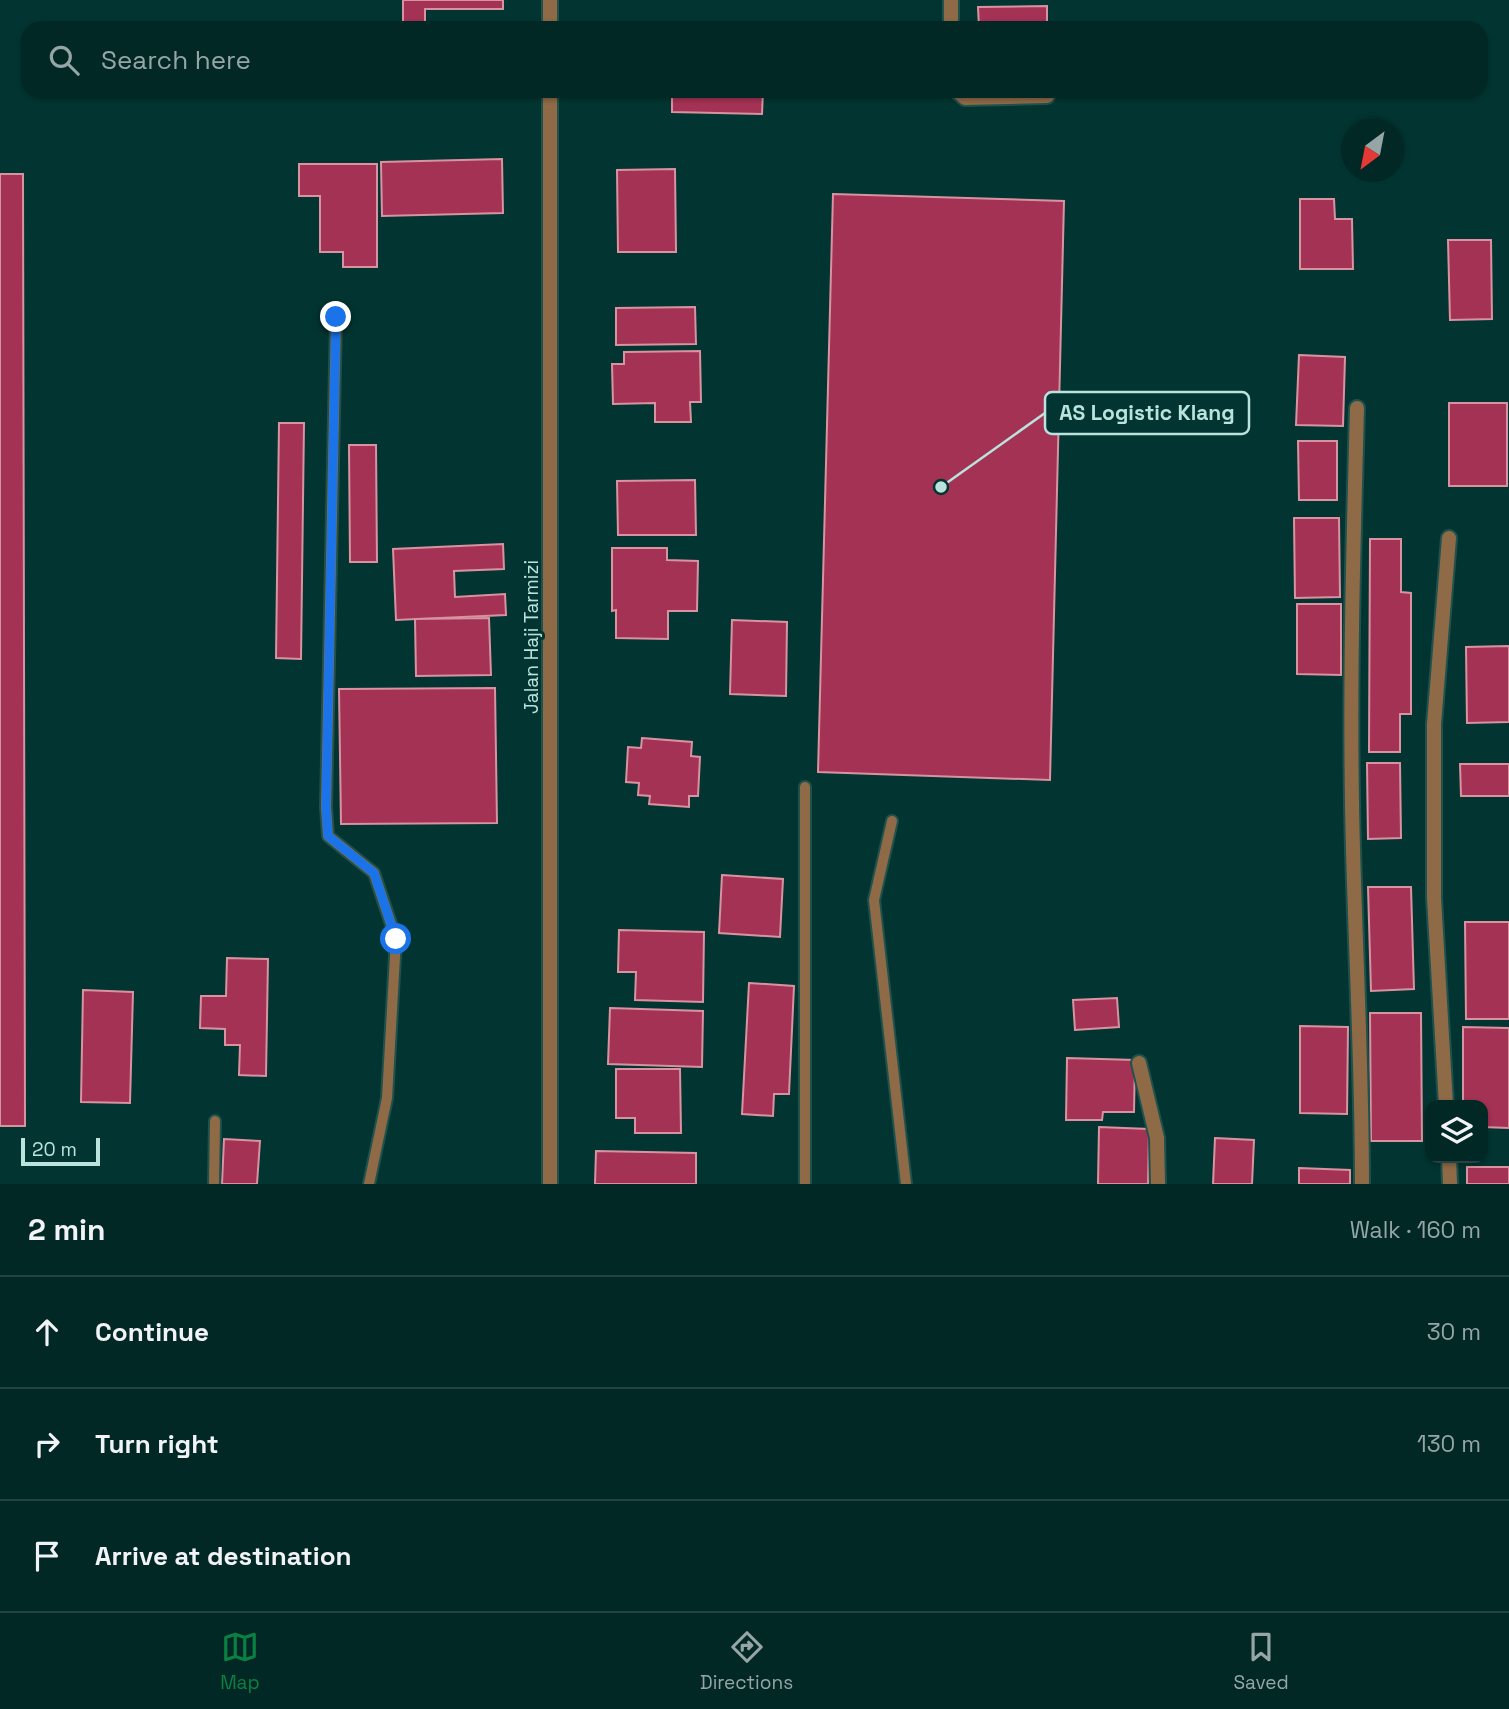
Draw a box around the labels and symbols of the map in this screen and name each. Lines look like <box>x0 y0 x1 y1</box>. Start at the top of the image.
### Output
north arrow <box>1341 119 1404 182</box>
route end <box>320 301 351 332</box>
callout: AS Logistic Klang <box>1045 392 1249 434</box>
text: AS Logistic Klang <box>1059 399 1235 426</box>
street label: Jalan Haji Tarmizi <box>519 560 544 714</box>
route start <box>380 923 411 954</box>
scale bar <box>21 1135 100 1167</box>

